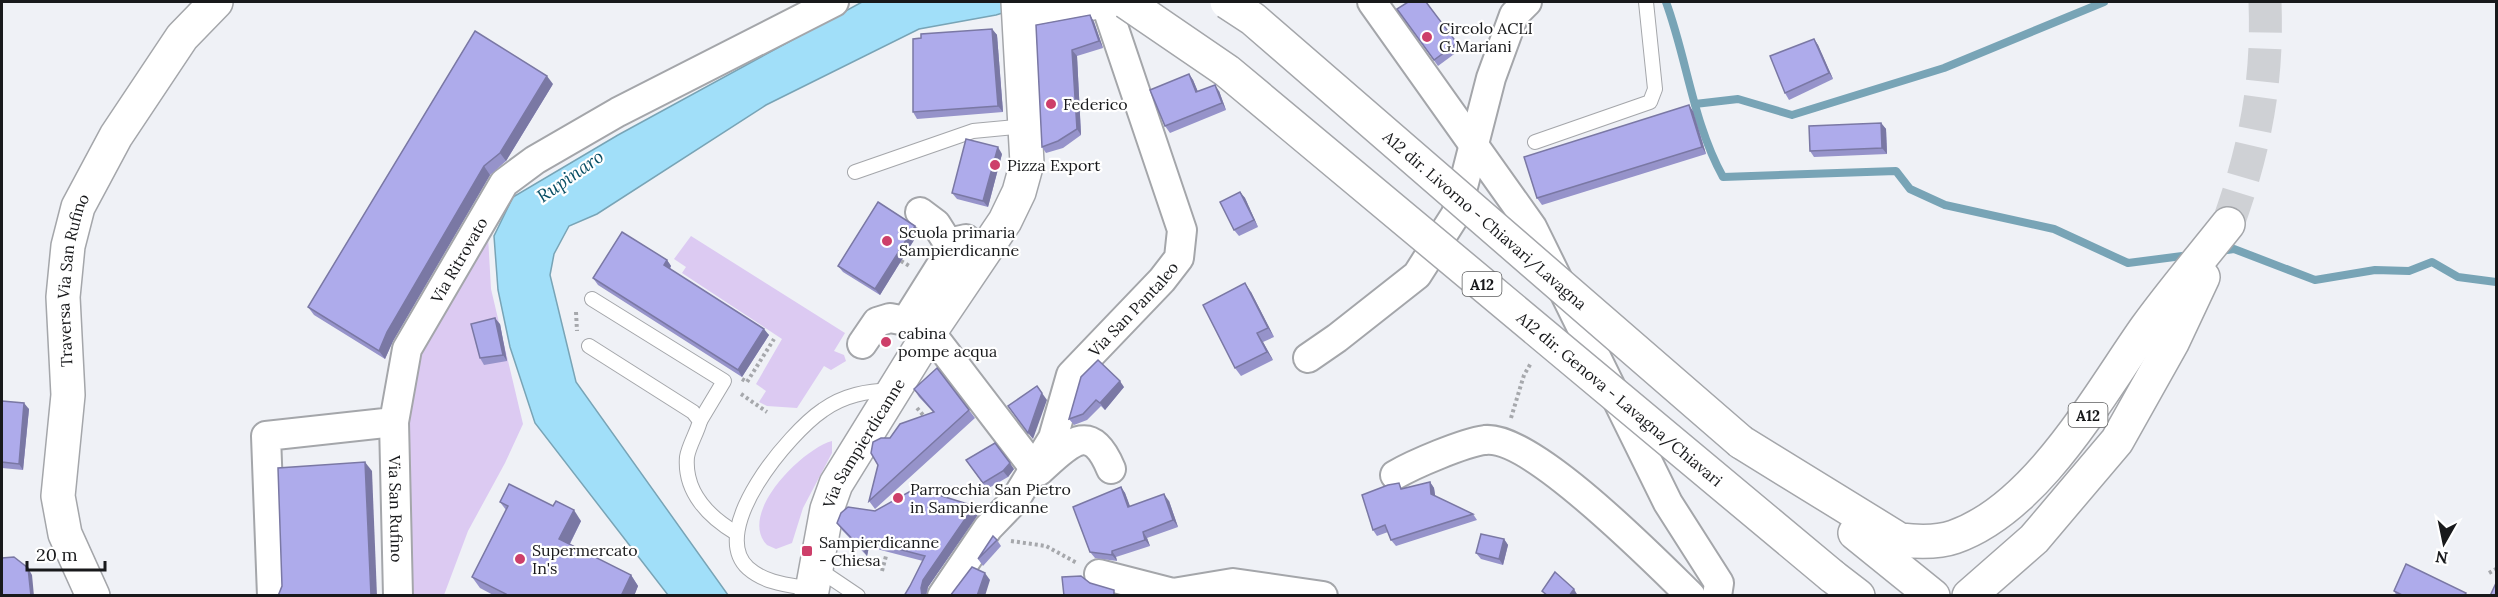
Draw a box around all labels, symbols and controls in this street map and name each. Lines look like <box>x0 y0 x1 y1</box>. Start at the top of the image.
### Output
place label: Circolo ACLI G.Mariani <box>1439 18 1533 56</box>
marker: Circolo ACLI G.Mariani <box>1420 30 1434 44</box>
place label: Federico <box>1063 94 1128 114</box>
marker: Federico <box>1044 97 1058 111</box>
street label: A12 dir. Livorno - Chiavari/Lavagna <box>1380 127 1590 313</box>
water label: Rupinaro <box>532 145 608 207</box>
place label: Pizza Export <box>1007 155 1101 175</box>
marker: Pizza Export <box>988 158 1002 172</box>
street label: Traversa Via San Rufino <box>53 190 93 368</box>
street label: Via Ritrovato <box>426 214 492 307</box>
place label: Scuola primaria Sampierdicanne <box>899 222 1019 260</box>
marker: Scuola primaria Sampierdicanne <box>880 234 894 248</box>
street label: Via San Pantaleo <box>1083 258 1182 361</box>
road number: A12 <box>1462 272 1502 296</box>
street label: A12 dir. Genova - Lavagna/Chiavari <box>1512 307 1727 490</box>
place label: cabina pompe acqua <box>898 323 997 361</box>
marker: cabina pompe acqua <box>879 335 893 349</box>
street label: Via Sampierdicanne <box>818 374 909 512</box>
road number: A12 <box>2068 403 2108 427</box>
street label: Via San Rufino <box>385 454 407 563</box>
place label: Parrocchia San Pietro in Sampierdicanne <box>910 479 1071 517</box>
marker: Parrocchia San Pietro in Sampierdicanne <box>891 491 905 505</box>
north arrow <box>2414 513 2474 573</box>
place label: Sampierdicanne - Chiesa <box>819 532 939 570</box>
scale bar <box>27 534 105 572</box>
place label: Supermercato In's <box>532 540 638 578</box>
text: 20 m <box>36 543 78 566</box>
marker: Sampierdicanne - Chiesa <box>800 544 814 558</box>
text: N <box>2434 547 2449 569</box>
marker: Supermercato In's <box>513 552 527 566</box>

